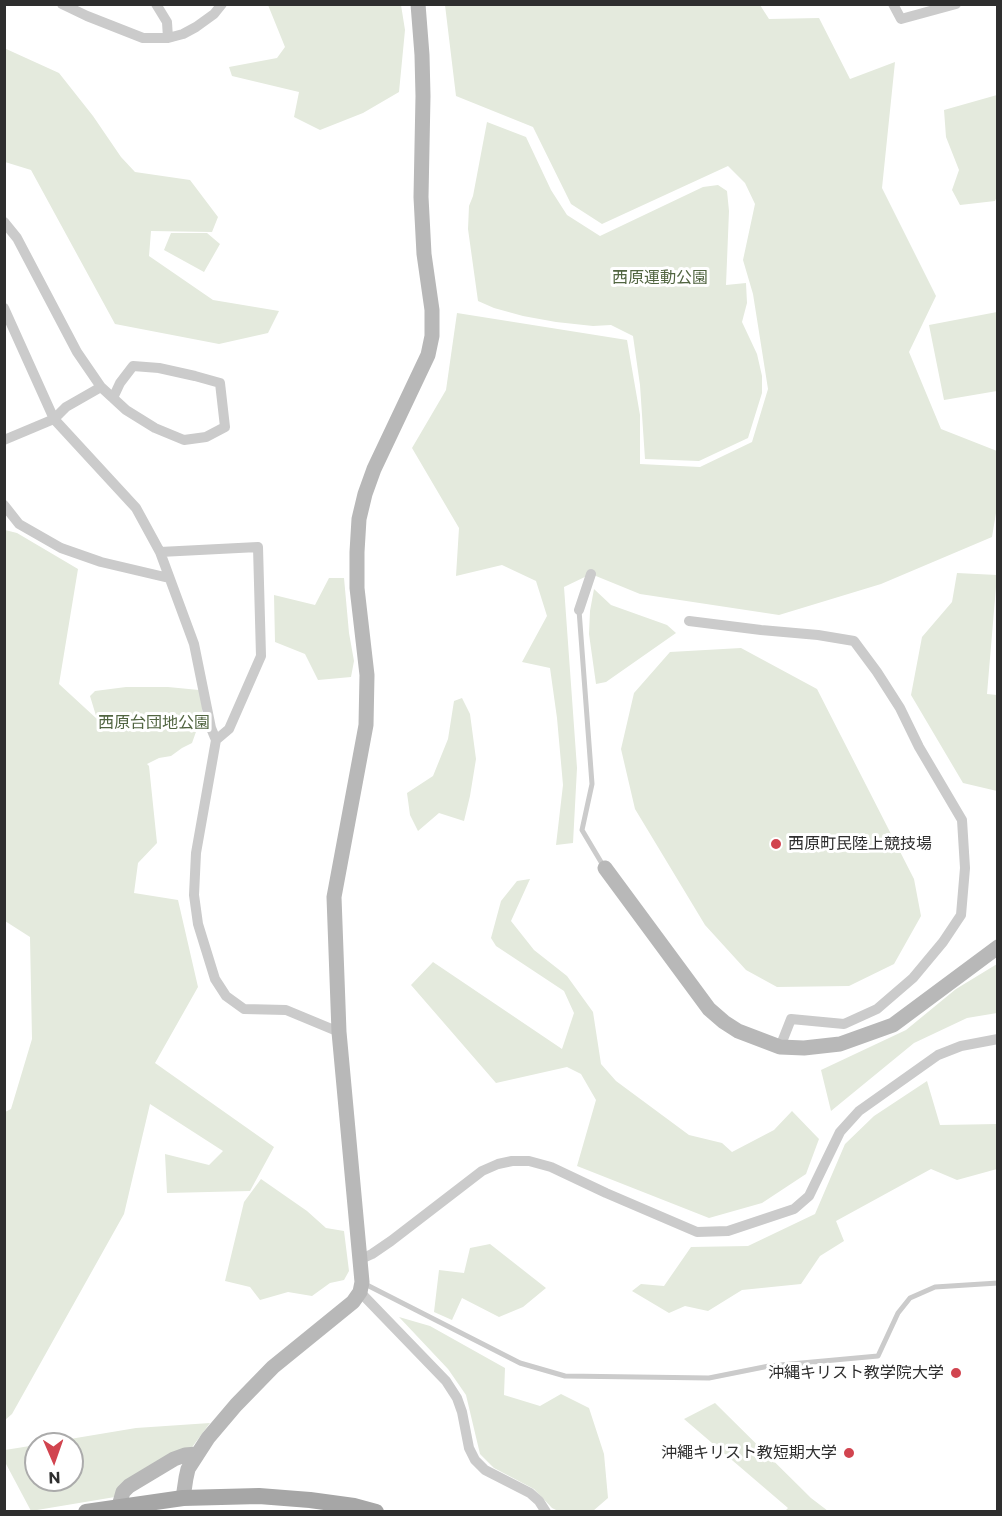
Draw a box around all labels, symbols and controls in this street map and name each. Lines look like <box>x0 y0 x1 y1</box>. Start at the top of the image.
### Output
park label: 西原運動公園 <box>612 268 708 288</box>
park label: 西原台団地公園 <box>98 713 210 733</box>
place label: 西原町民陸上競技場 <box>788 834 932 854</box>
marker: 西原町民陸上競技場 <box>769 837 783 851</box>
place label: 沖縄キリスト教学院大学 <box>768 1363 944 1383</box>
marker: 沖縄キリスト教学院大学 <box>949 1366 963 1380</box>
north arrow <box>24 1432 84 1492</box>
place label: 沖繩キリスト教短期大学 <box>661 1443 837 1463</box>
marker: 沖繩キリスト教短期大学 <box>842 1446 856 1460</box>
text: N <box>48 1469 61 1488</box>

